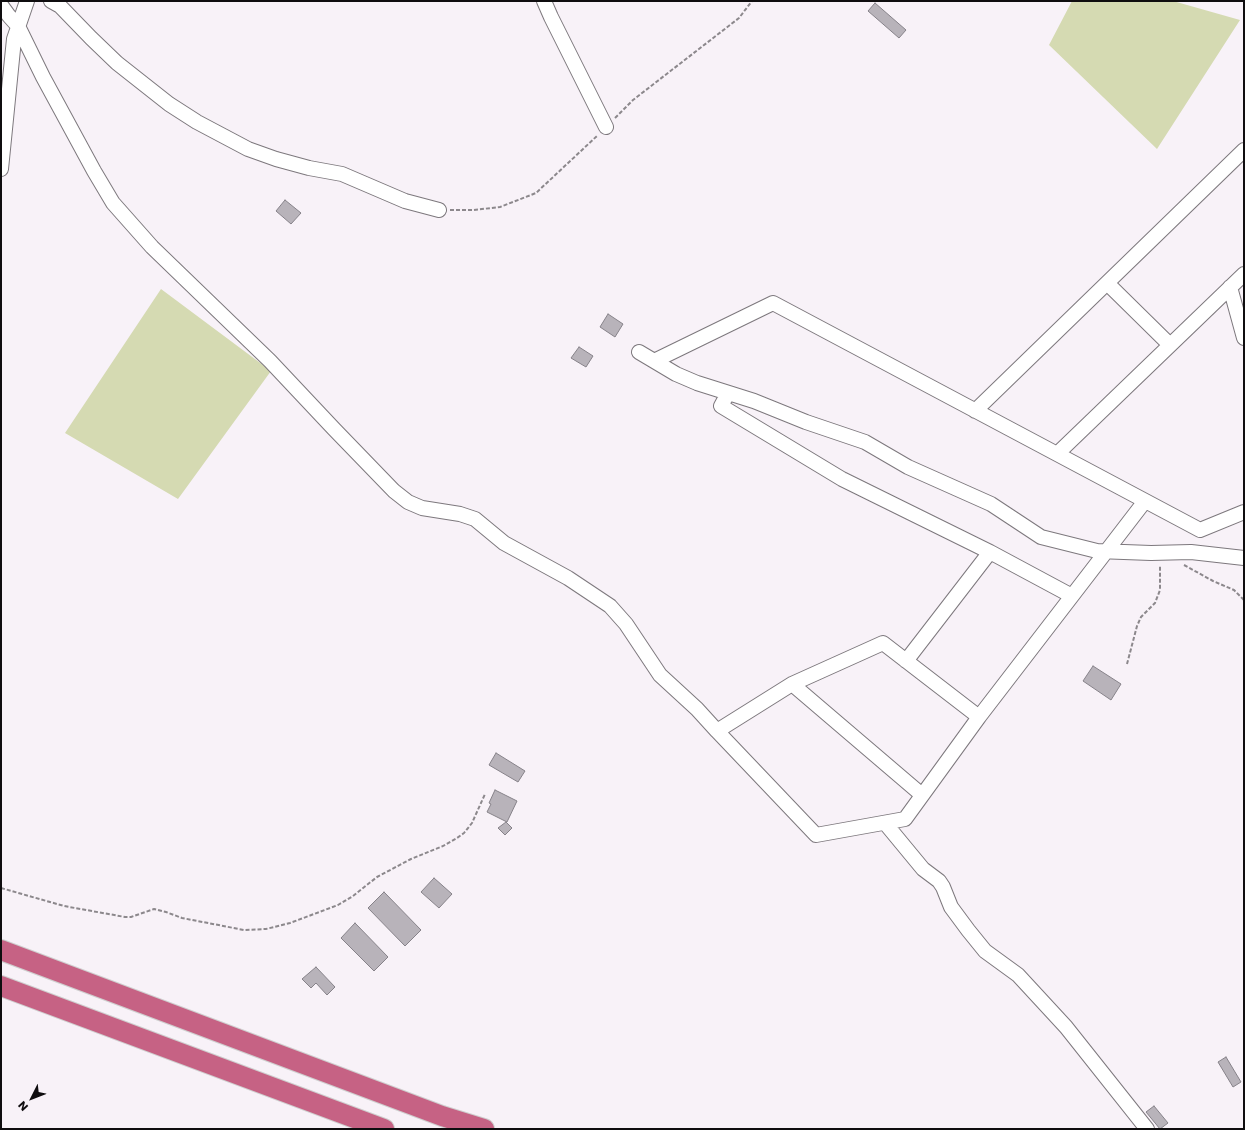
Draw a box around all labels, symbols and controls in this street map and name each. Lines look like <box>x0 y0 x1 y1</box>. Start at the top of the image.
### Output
north arrow <box>12 1078 52 1118</box>
text: N <box>14 1098 32 1114</box>

